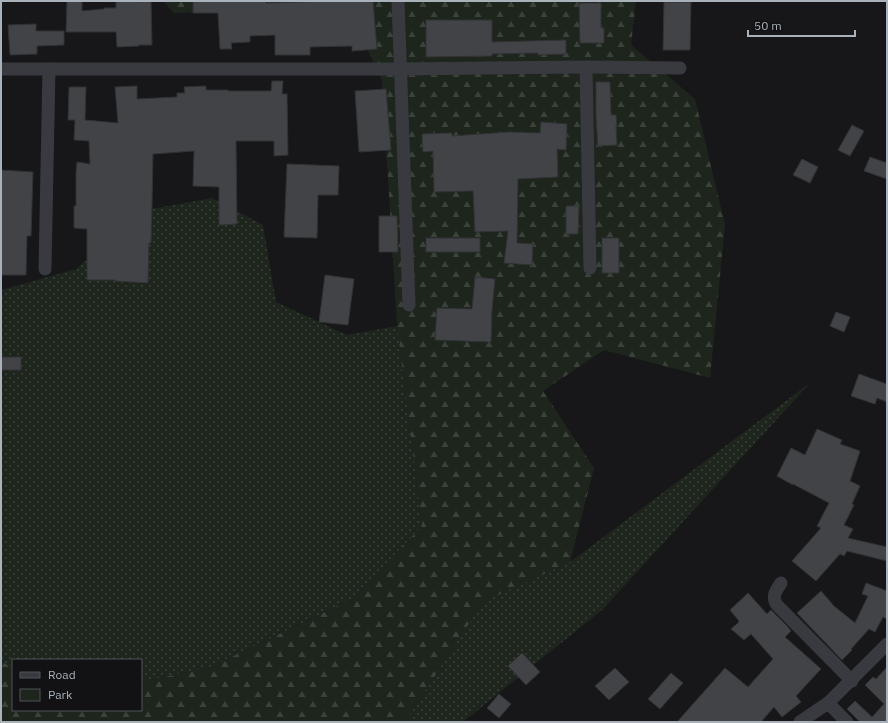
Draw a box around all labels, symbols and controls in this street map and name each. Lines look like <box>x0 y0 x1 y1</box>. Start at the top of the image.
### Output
scale bar <box>748 12 855 38</box>
text: 50 m <box>754 18 782 33</box>
legend <box>12 659 142 711</box>
text: Road <box>48 667 76 682</box>
text: Park <box>48 687 73 702</box>

